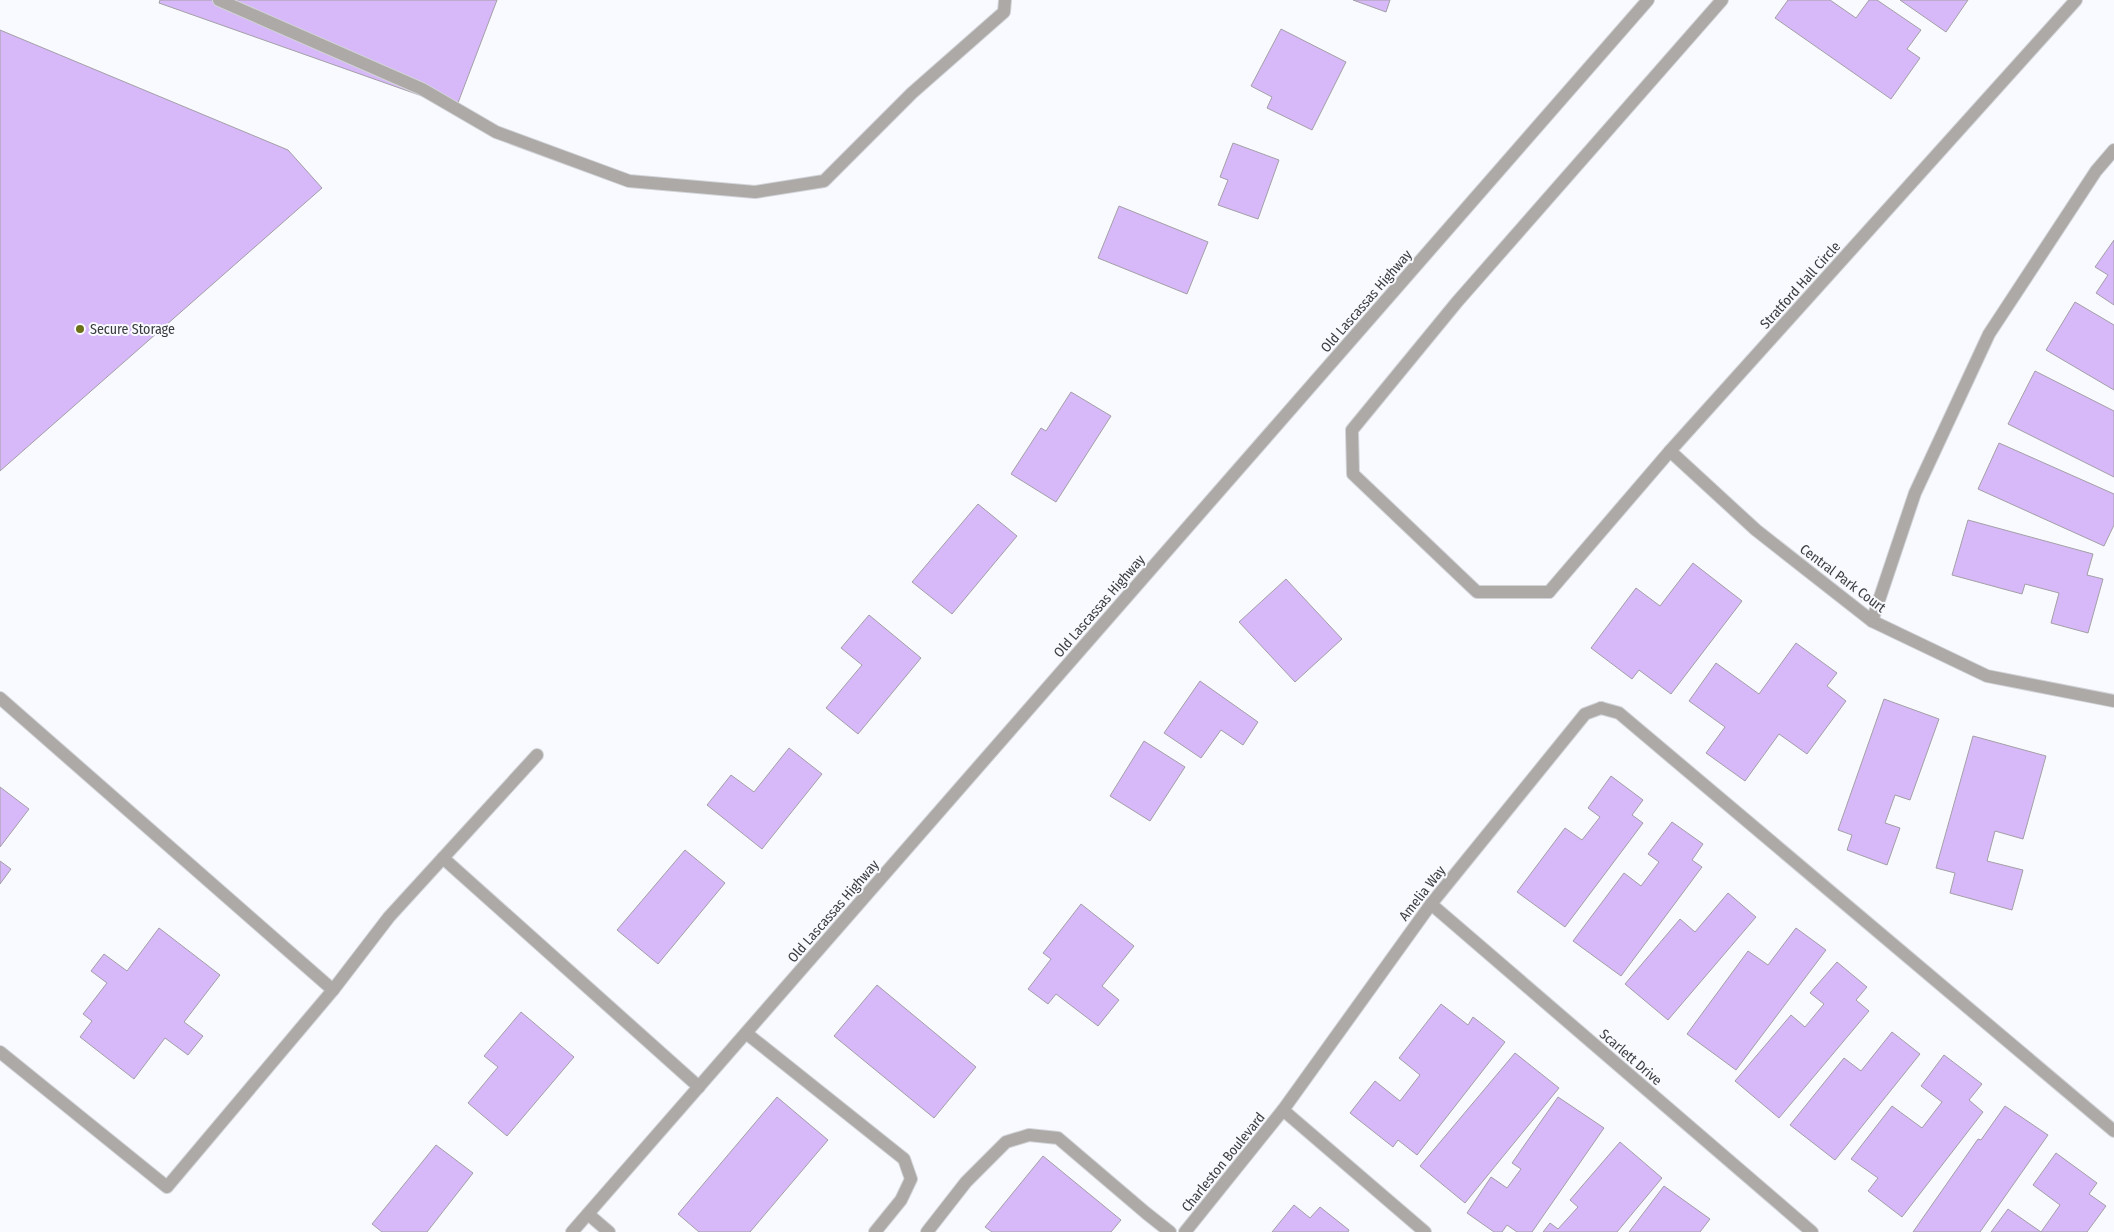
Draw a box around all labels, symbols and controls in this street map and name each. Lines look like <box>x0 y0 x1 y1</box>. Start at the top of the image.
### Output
street label: Stratford Hall Circle <box>1757 238 1844 333</box>
street label: Old Lascassas Highway <box>1317 246 1416 356</box>
place label: Secure Storage <box>90 321 175 338</box>
marker: Secure Storage <box>74 323 86 335</box>
street label: Central Park Court <box>1796 541 1889 616</box>
street label: Old Lascassas Highway <box>1050 551 1149 661</box>
street label: Old Lascassas Highway <box>784 856 883 966</box>
street label: Amelia Way <box>1396 862 1450 924</box>
street label: Scarlett Drive <box>1596 1026 1665 1089</box>
street label: Charleston Boulevard <box>1178 1109 1269 1215</box>

